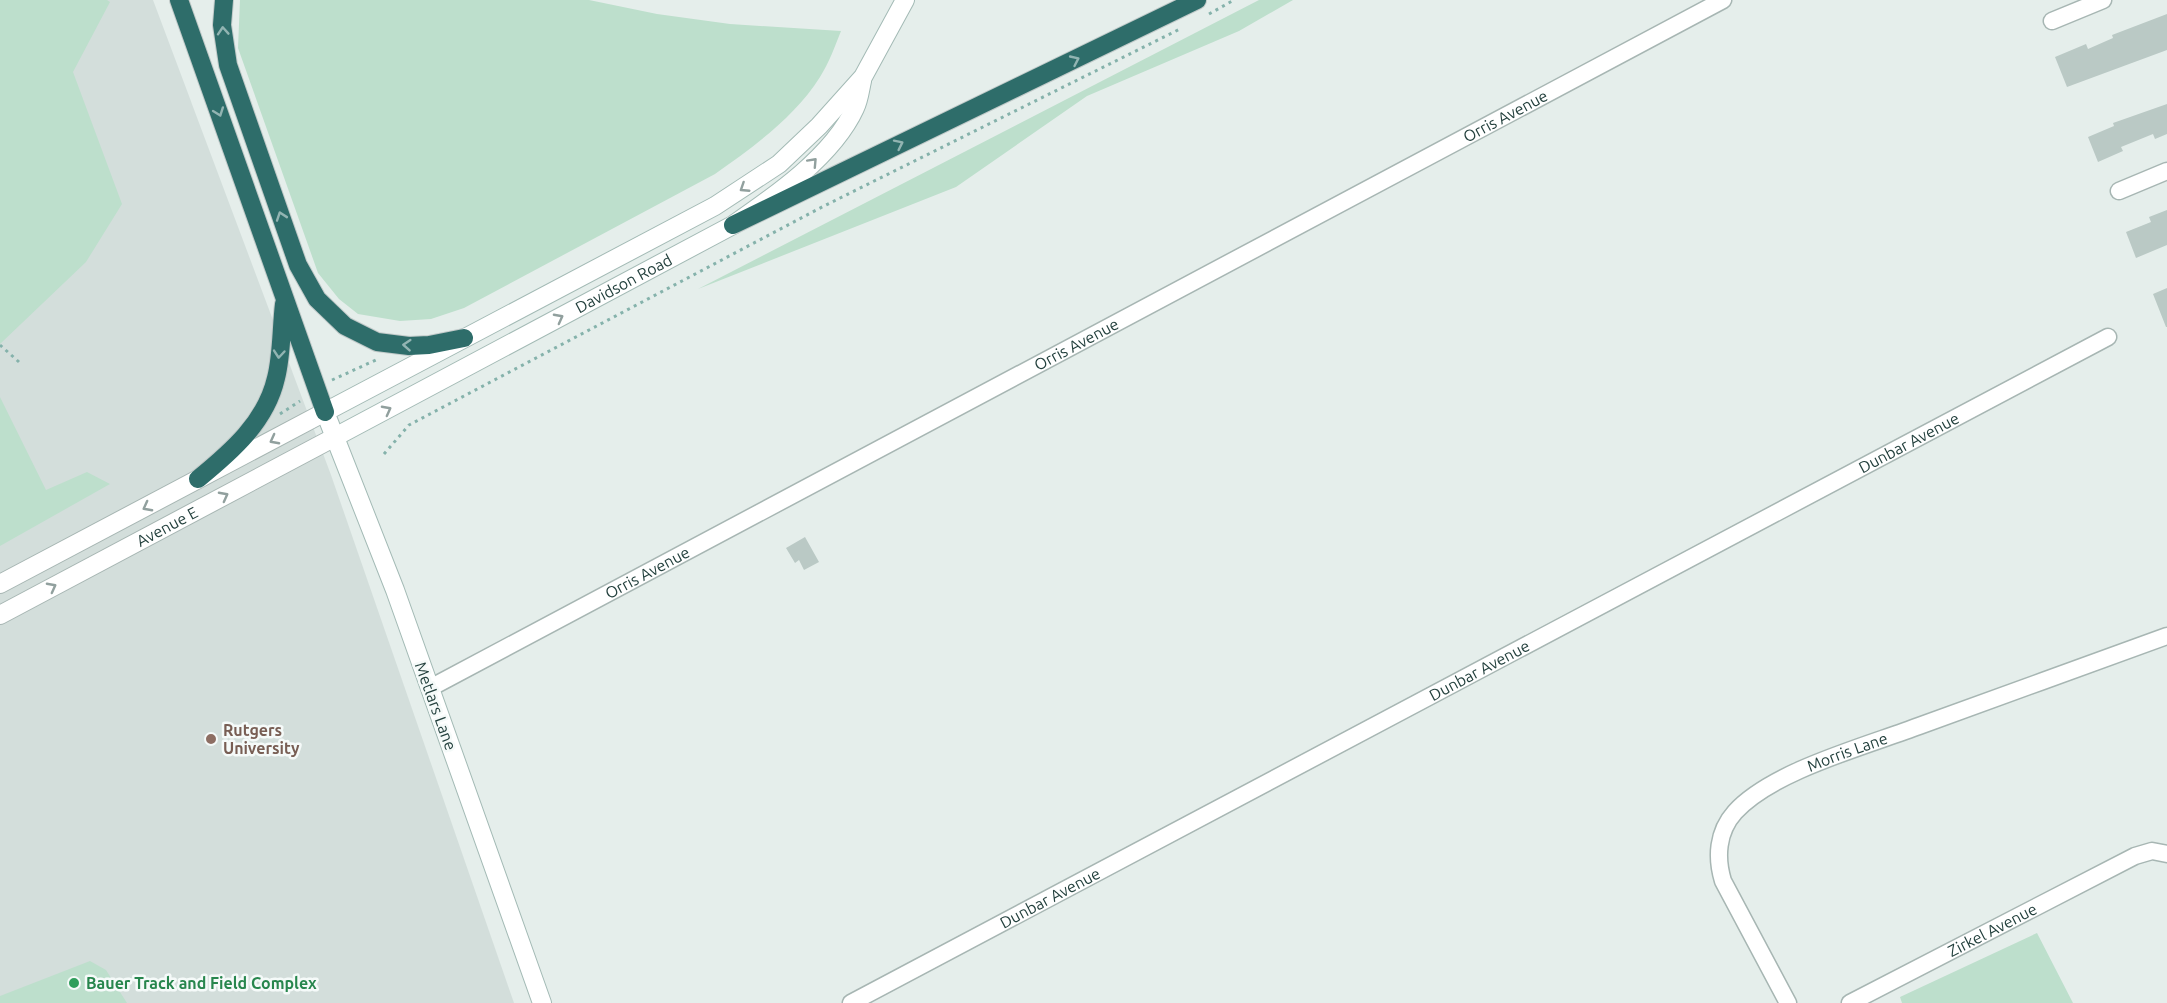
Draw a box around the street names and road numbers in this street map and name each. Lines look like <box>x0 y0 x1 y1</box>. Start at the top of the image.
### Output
street label: Orris Avenue <box>1460 86 1551 146</box>
street label: Davidson Road <box>572 250 675 316</box>
street label: Orris Avenue <box>1031 314 1122 374</box>
street label: Dunbar Avenue <box>1856 409 1962 477</box>
street label: Avenue E <box>133 503 201 550</box>
street label: Orris Avenue <box>602 543 692 602</box>
street label: Dunbar Avenue <box>1426 636 1532 704</box>
street label: Metlars Lane <box>412 659 460 753</box>
street label: Morris Lane <box>1804 729 1890 775</box>
street label: Dunbar Avenue <box>997 864 1103 932</box>
street label: Zirkel Avenue <box>1945 899 2040 960</box>

